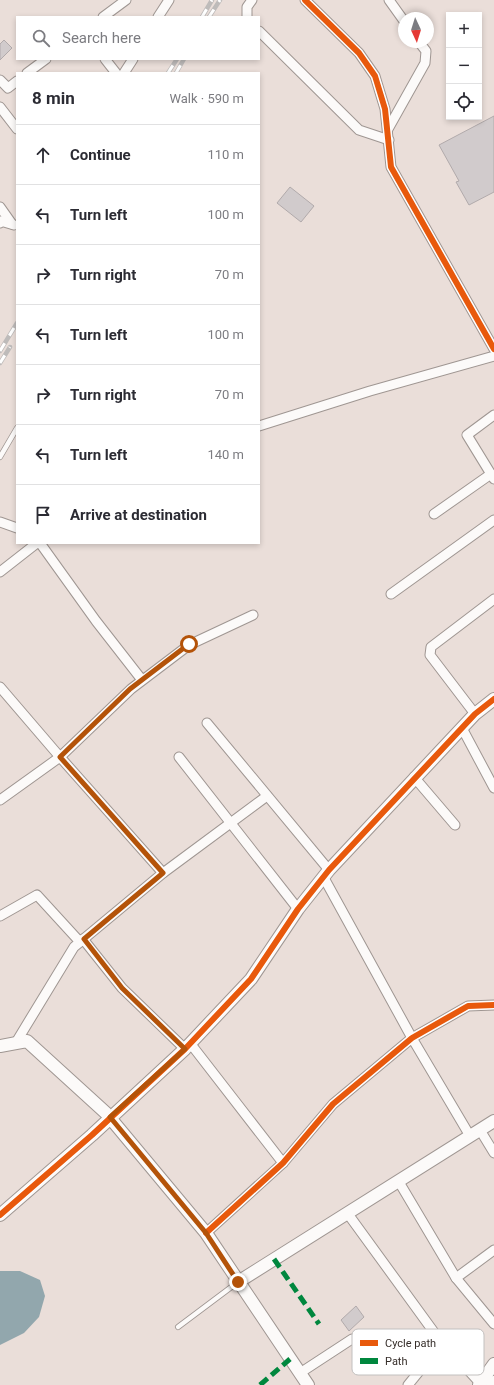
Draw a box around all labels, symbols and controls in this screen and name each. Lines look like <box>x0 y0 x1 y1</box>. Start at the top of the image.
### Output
north arrow <box>398 12 434 48</box>
map controls <box>446 12 482 120</box>
button: + <box>446 12 482 48</box>
search box <box>16 16 260 60</box>
icon: search <box>30 27 52 49</box>
text: Search here <box>62 29 141 47</box>
button: − <box>446 48 482 84</box>
button: locate <box>446 84 482 120</box>
text: 8 min <box>32 88 75 108</box>
text: Walk · 590 m <box>169 91 244 106</box>
icon: ahead <box>32 144 54 166</box>
text: Continue <box>70 146 131 164</box>
text: 110 m <box>207 147 244 162</box>
icon: left <box>32 204 54 226</box>
text: Turn left <box>70 206 127 224</box>
text: 100 m <box>207 207 244 222</box>
icon: right <box>32 264 54 286</box>
text: Turn right <box>70 266 136 284</box>
text: 70 m <box>215 267 244 282</box>
icon: left <box>32 324 54 346</box>
text: Turn left <box>70 326 127 344</box>
text: 100 m <box>207 327 244 342</box>
icon: right <box>32 384 54 406</box>
text: Turn right <box>70 386 136 404</box>
text: 70 m <box>215 387 244 402</box>
icon: left <box>32 444 54 466</box>
text: Turn left <box>70 446 127 464</box>
text: 140 m <box>207 447 244 462</box>
icon: arrive <box>32 504 54 526</box>
text: Arrive at destination <box>70 506 207 524</box>
route start <box>180 635 198 653</box>
route end <box>229 1273 247 1291</box>
legend <box>352 1329 484 1375</box>
text: Cycle path <box>385 1337 436 1350</box>
text: Path <box>385 1355 408 1368</box>

